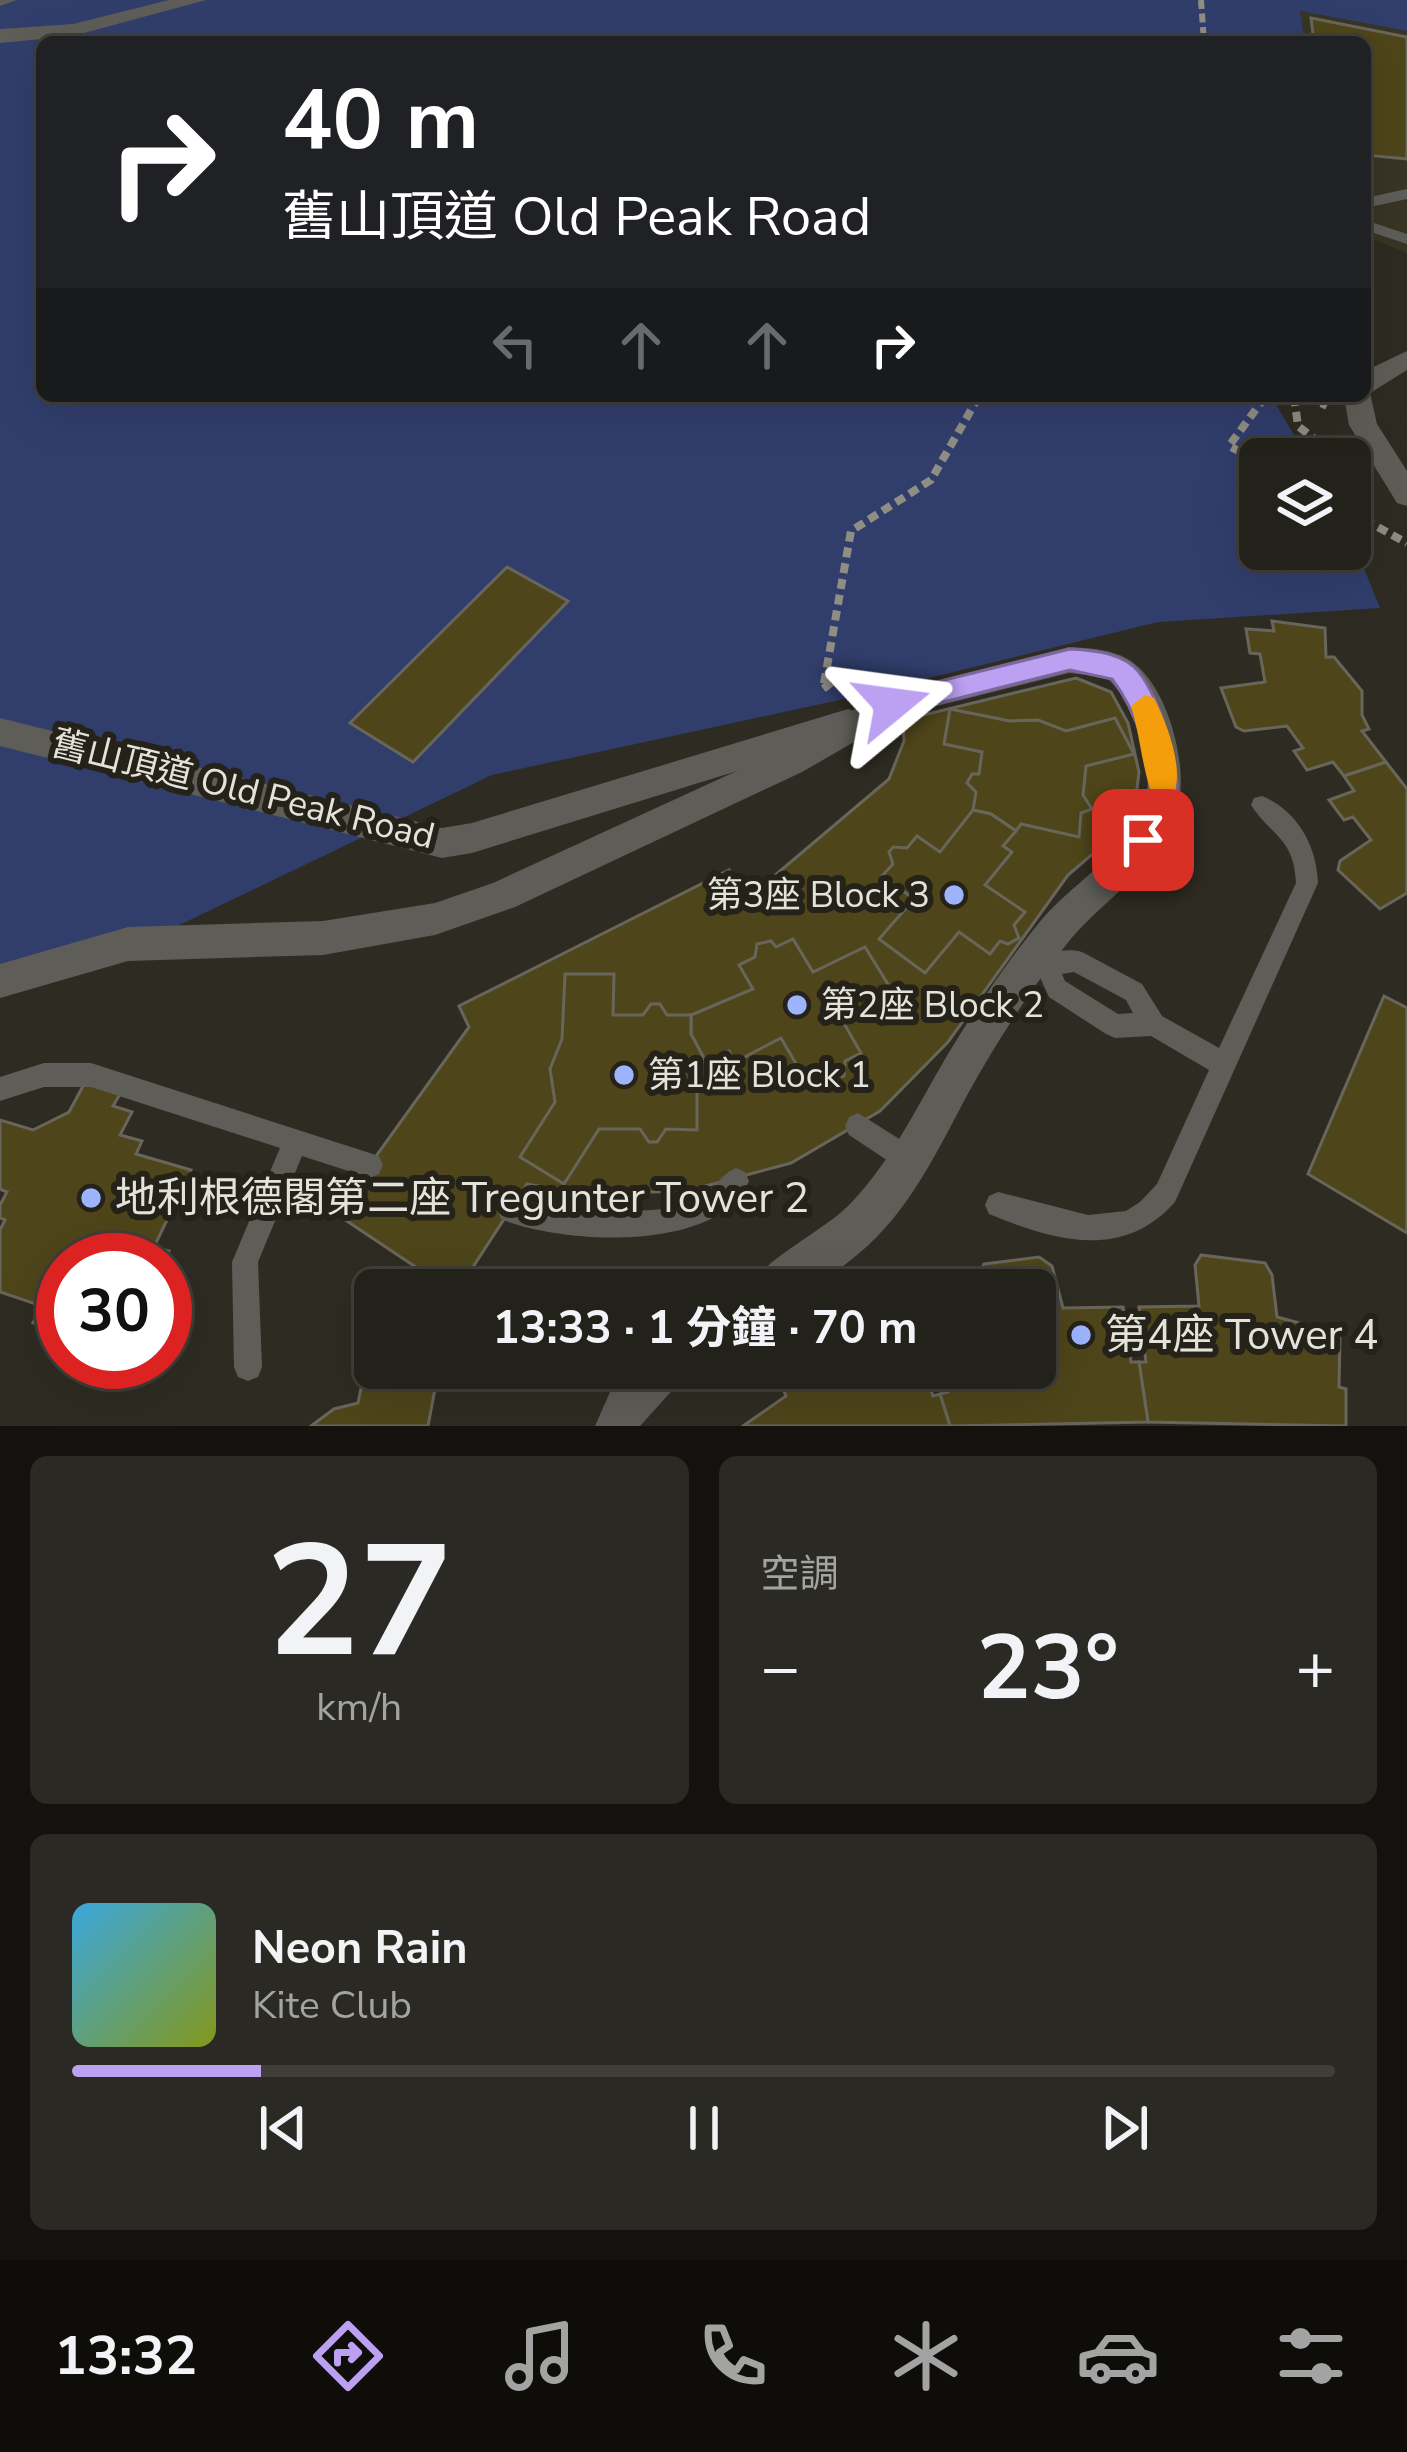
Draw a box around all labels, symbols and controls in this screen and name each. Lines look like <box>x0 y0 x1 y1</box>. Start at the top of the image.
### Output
text: 40 m <box>282 63 479 178</box>
icon: right <box>84 84 240 240</box>
text: 舊山頂道 Old Peak Road <box>282 180 871 254</box>
icon: left <box>482 312 548 378</box>
icon: ahead <box>608 312 674 378</box>
icon: ahead <box>734 312 800 378</box>
icon: right <box>860 312 926 378</box>
map controls <box>1239 438 1371 570</box>
button: layers <box>1239 438 1371 570</box>
position arrow <box>829 641 955 767</box>
street label: 舊山頂道 Old Peak Road <box>47 719 439 861</box>
pin <box>1092 789 1194 891</box>
icon: arrive <box>1110 807 1176 873</box>
place label: 第3座 Block 3 <box>707 871 930 920</box>
marker: 第3座 Block 3 <box>941 882 967 908</box>
place label: 第2座 Block 2 <box>821 981 1044 1030</box>
marker: 第2座 Block 2 <box>784 992 810 1018</box>
place label: 第1座 Block 1 <box>648 1051 871 1100</box>
marker: 第1座 Block 1 <box>611 1062 637 1088</box>
place label: 地利根德閣第二座 Tregunter Tower 2 <box>115 1170 809 1227</box>
marker: 地利根德閣第二座 Tregunter Tower 2 <box>78 1185 104 1211</box>
speed limit sign: 30 <box>36 1233 192 1389</box>
text: 13:33 · 1 分鐘 · 70 m <box>493 1298 917 1359</box>
place label: 第4座 Tower 4 <box>1105 1307 1379 1364</box>
marker: 第4座 Tower 4 <box>1068 1322 1094 1348</box>
text: 27 <box>266 1496 453 1709</box>
text: 空調 <box>761 1548 839 1601</box>
text: 23° <box>977 1607 1119 1730</box>
text: − <box>761 1623 800 1713</box>
text: + <box>1295 1623 1335 1713</box>
text: km/h <box>316 1681 402 1734</box>
text: Neon Rain <box>252 1918 468 1979</box>
text: Kite Club <box>252 1979 412 2032</box>
icon: previous <box>250 2095 316 2161</box>
icon: pause <box>671 2095 737 2161</box>
icon: next <box>1092 2095 1158 2161</box>
icon: directions <box>306 2314 390 2398</box>
icon: music <box>498 2314 582 2398</box>
icon: phone <box>691 2314 775 2398</box>
icon: climate <box>884 2314 968 2398</box>
icon: car <box>1076 2314 1160 2398</box>
icon: filters <box>1269 2314 1353 2398</box>
text: 13:32 <box>54 2319 197 2393</box>

